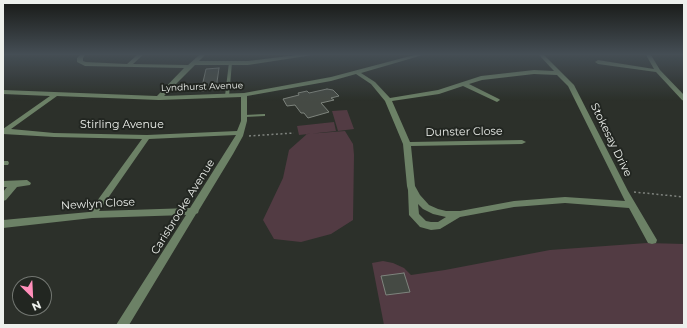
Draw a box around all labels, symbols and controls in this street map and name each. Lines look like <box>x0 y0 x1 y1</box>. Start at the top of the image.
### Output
street label: Lyndhurst Avenue <box>161 80 243 94</box>
street label: Stokesay Drive <box>587 101 635 179</box>
street label: Stirling Avenue <box>80 118 164 132</box>
street label: Dunster Close <box>425 125 503 139</box>
street label: Carisbrooke Avenue <box>148 157 218 257</box>
street label: Newlyn Close <box>61 195 135 213</box>
north arrow <box>12 276 52 316</box>
text: N <box>30 298 43 314</box>

